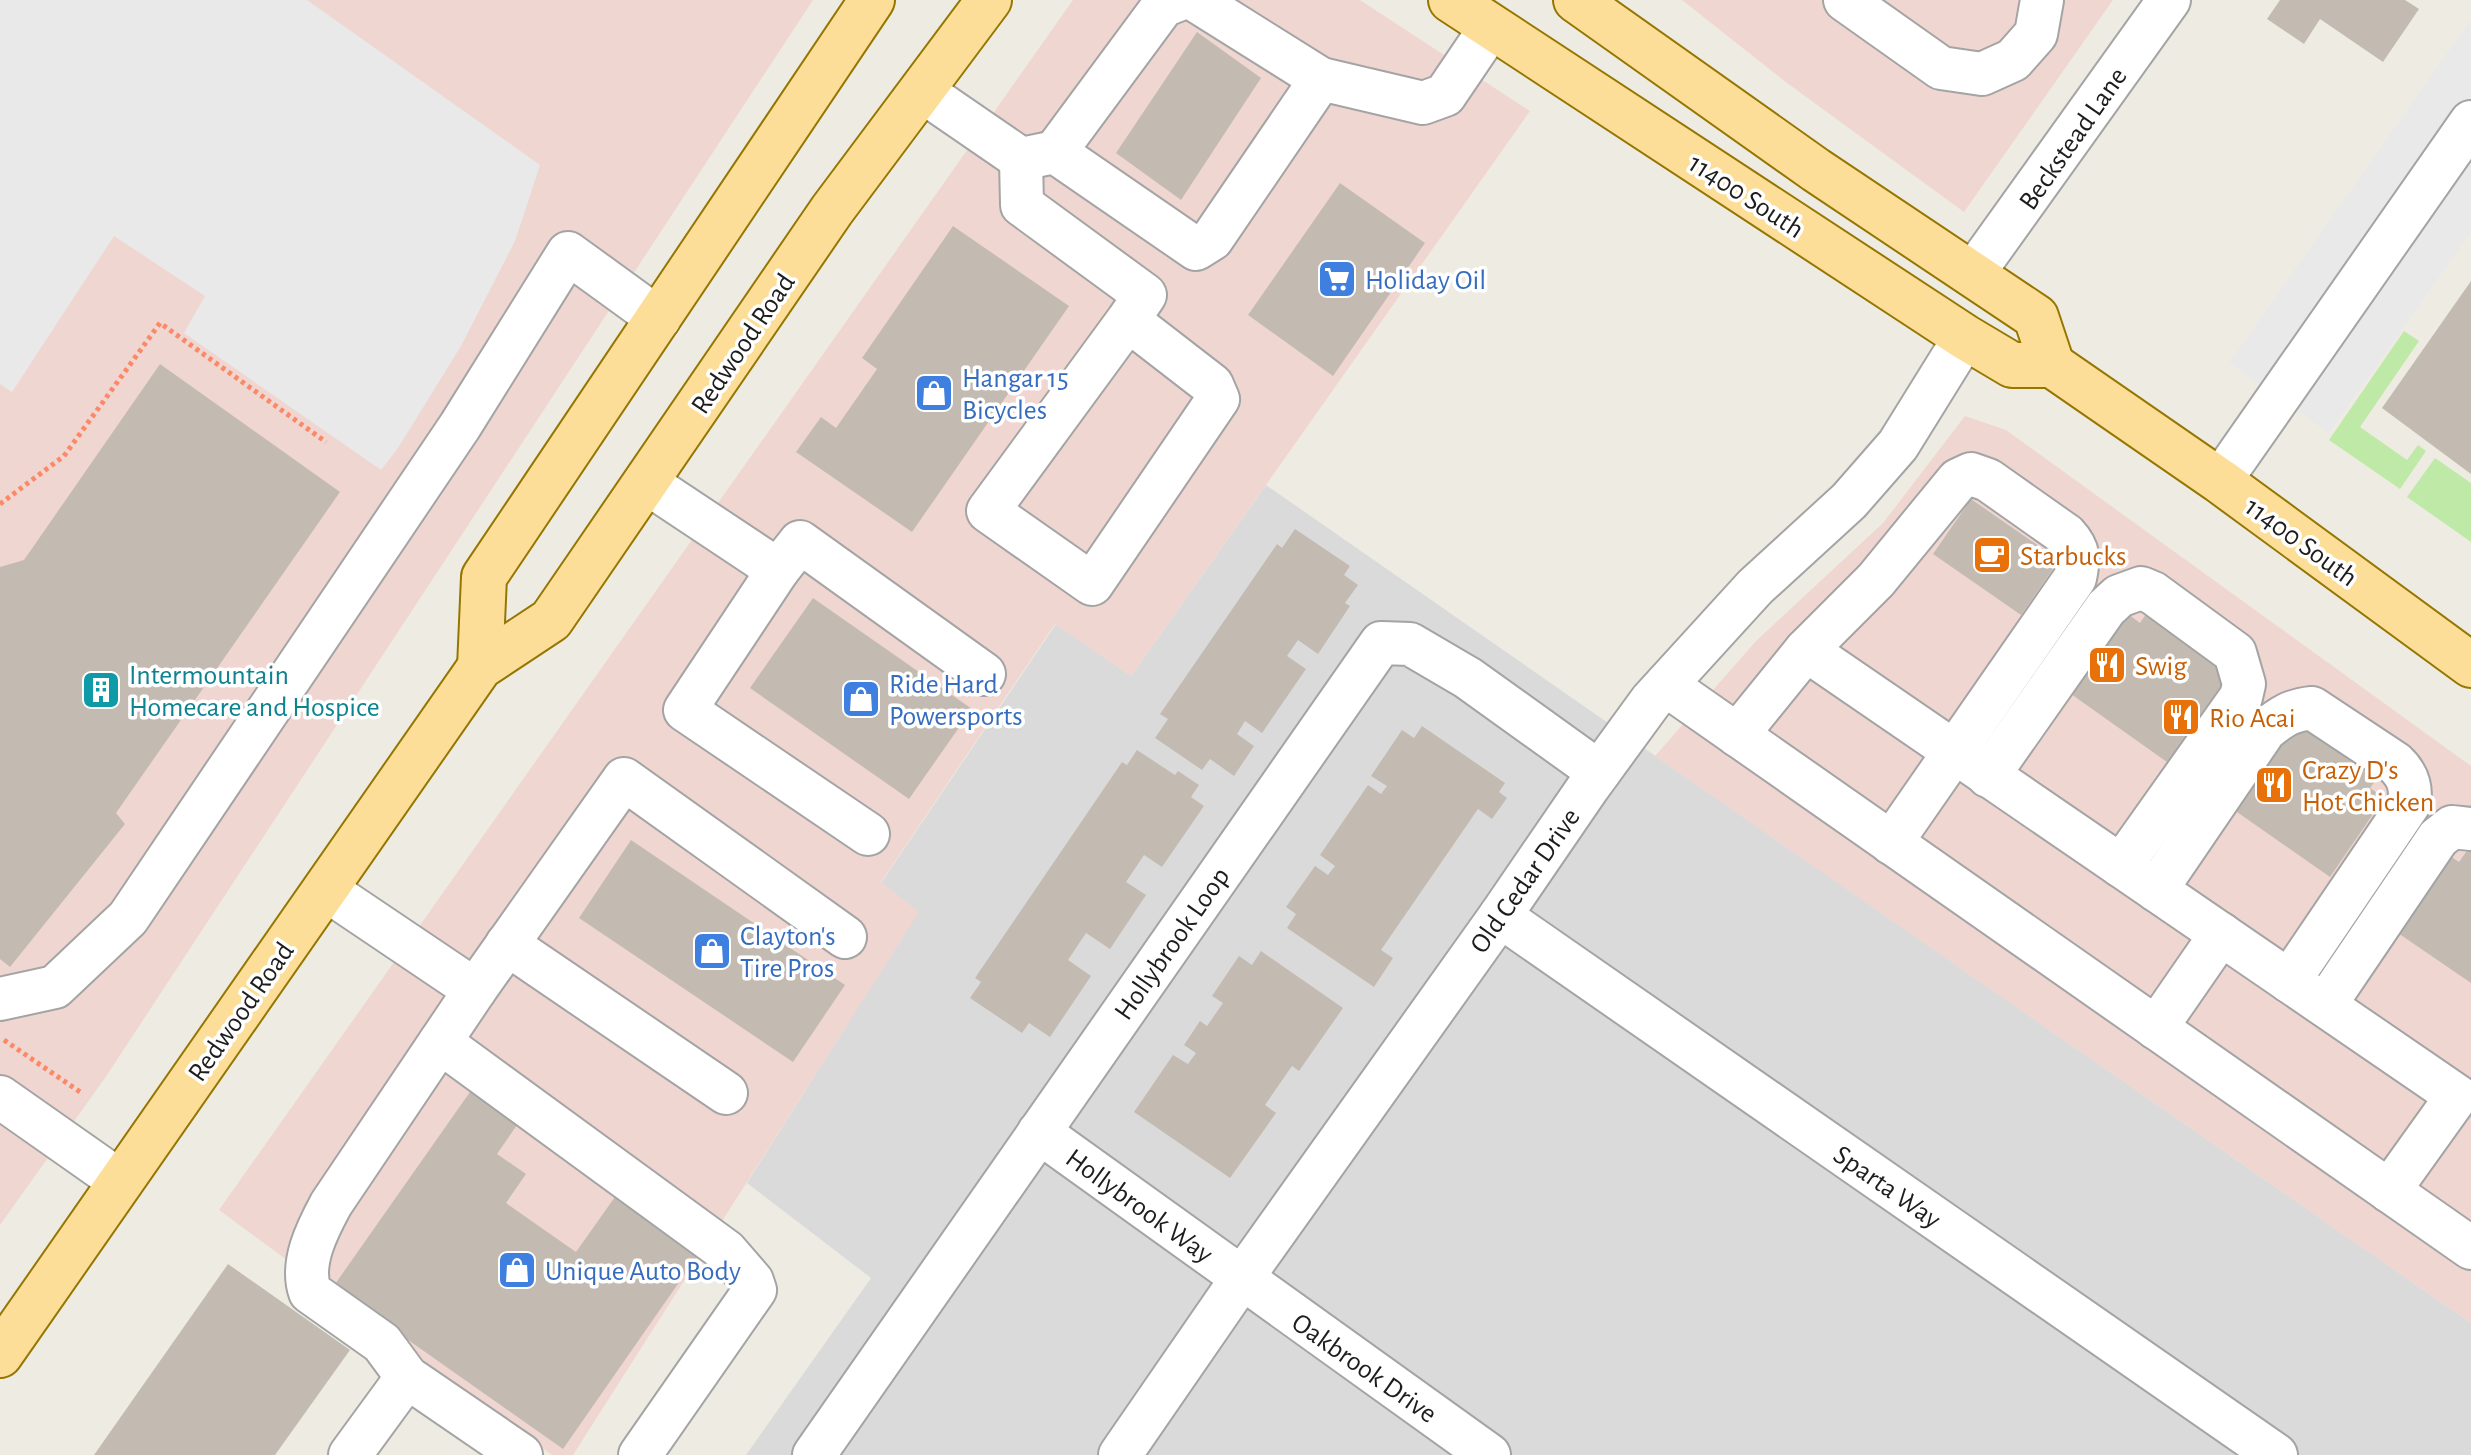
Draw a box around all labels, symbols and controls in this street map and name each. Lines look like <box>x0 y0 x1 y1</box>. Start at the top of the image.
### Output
street label: Beckstead Lane <box>2014 63 2133 215</box>
street label: 11400 South <box>1683 149 1809 244</box>
supermarket icon: Holiday Oil <box>1316 258 1358 300</box>
place label: Holiday Oil <box>1365 267 1486 295</box>
street label: Redwood Road <box>687 269 801 419</box>
place label: Hangar 15 Bicycles <box>962 365 1069 425</box>
shop icon: Hangar 15 Bicycles <box>913 372 955 414</box>
street label: 11400 South <box>2240 493 2362 592</box>
cafe icon: Starbucks <box>1971 534 2013 576</box>
place label: Starbucks <box>2020 543 2126 571</box>
restaurant icon: Swig <box>2086 644 2128 686</box>
place label: Swig <box>2135 653 2187 681</box>
place label: Intermountain Homecare and Hospice <box>129 662 380 722</box>
building icon: Intermountain Homecare and Hospice <box>80 669 122 711</box>
place label: Ride Hard Powersports <box>889 671 1023 731</box>
shop icon: Ride Hard Powersports <box>840 678 882 720</box>
restaurant icon: Rio Acai <box>2160 696 2202 738</box>
place label: Rio Acai <box>2209 705 2296 733</box>
place label: Crazy D's Hot Chicken <box>2302 757 2434 817</box>
restaurant icon: Crazy D's Hot Chicken <box>2253 764 2295 806</box>
street label: Old Cedar Drive <box>1465 804 1586 959</box>
street label: Hollybrook Loop <box>1110 863 1235 1026</box>
place label: Clayton's Tire Pros <box>740 923 836 983</box>
shop icon: Clayton's Tire Pros <box>691 930 733 972</box>
street label: Redwood Road <box>184 937 300 1087</box>
street label: Sparta Way <box>1828 1141 1946 1235</box>
street label: Hollybrook Way <box>1060 1144 1218 1269</box>
shop icon: Unique Auto Body <box>496 1249 538 1291</box>
place label: Unique Auto Body <box>545 1258 741 1286</box>
street label: Oakbrook Drive <box>1286 1308 1441 1429</box>

